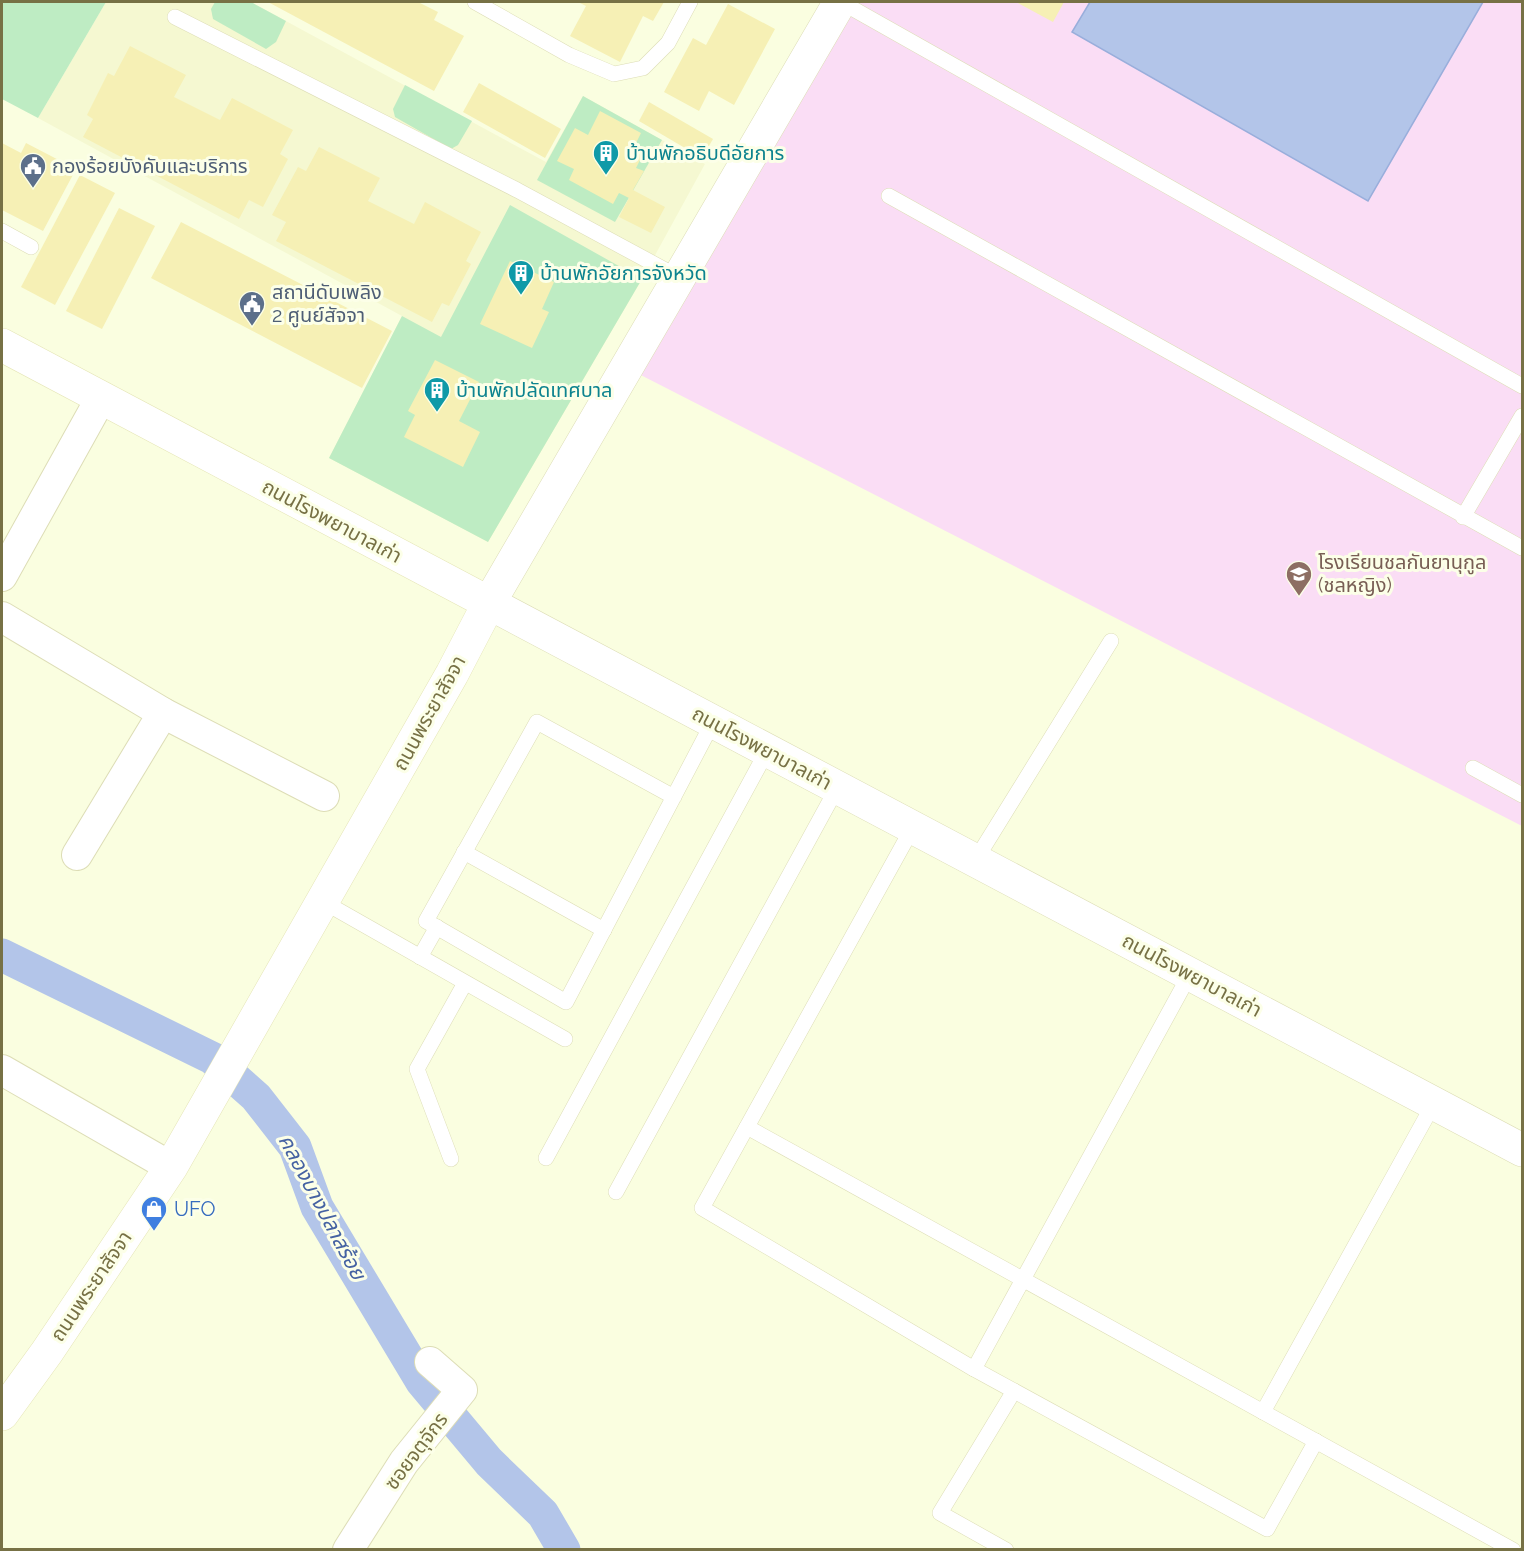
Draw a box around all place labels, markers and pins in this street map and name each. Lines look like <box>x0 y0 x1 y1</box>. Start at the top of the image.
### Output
building icon: บ้านพักอธิบดีอัยการ <box>591 138 621 176</box>
place label: บ้านพักอธิบดีอัยการ <box>626 141 784 165</box>
public building icon: กองร้อยบังคับและบริการ <box>18 151 48 189</box>
place label: กองร้อยบังคับและบริการ <box>52 154 248 178</box>
building icon: บ้านพักอัยการจังหวัด <box>506 258 536 296</box>
place label: บ้านพักอัยการจังหวัด <box>540 261 707 285</box>
place label: สถานีดับเพลิง 2 ศูนย์สัจจา <box>272 280 382 328</box>
public building icon: สถานีดับเพลิง 2 ศูนย์สัจจา <box>237 289 267 327</box>
building icon: บ้านพักปลัดเทศบาล <box>422 375 452 413</box>
place label: บ้านพักปลัดเทศบาล <box>456 378 612 402</box>
place label: โรงเรียนชลกันยานุกูล (ชลหญิง) <box>1318 550 1486 597</box>
school or university icon: โรงเรียนชลกันยานุกูล (ชลหญิง) <box>1284 559 1314 597</box>
shop icon: UFO <box>139 1194 169 1232</box>
place label: UFO <box>174 1197 216 1221</box>

